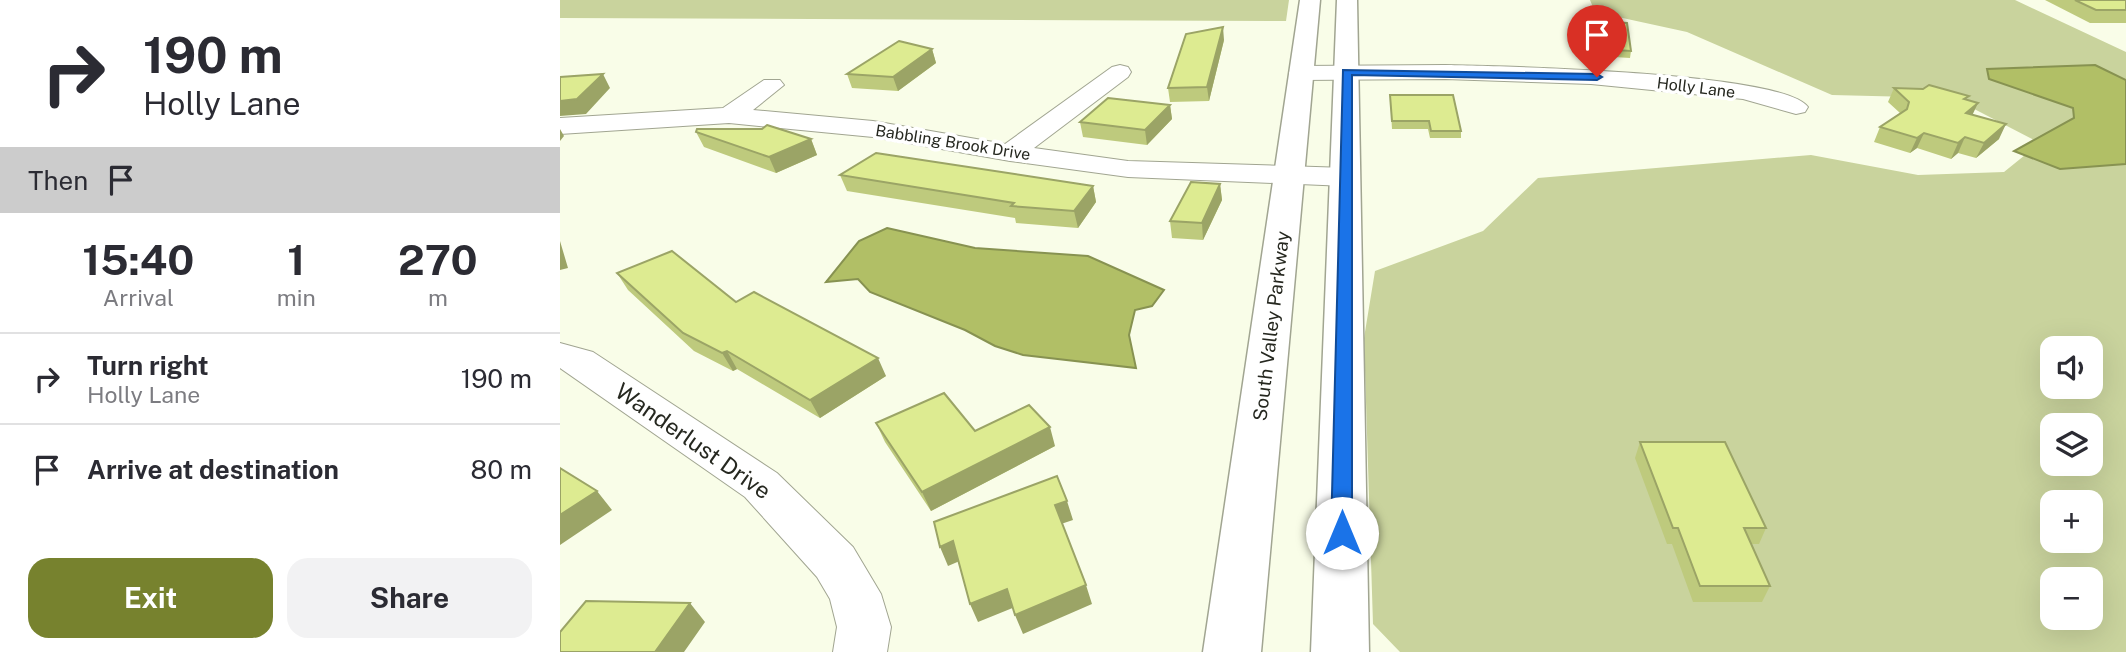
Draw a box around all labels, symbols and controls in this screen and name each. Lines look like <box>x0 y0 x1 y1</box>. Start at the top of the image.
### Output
pin <box>1567 5 1627 77</box>
icon: arrive <box>1578 16 1616 54</box>
text: 190 m <box>143 26 283 84</box>
icon: right <box>28 28 119 119</box>
street label: Holly Lane <box>1656 73 1736 102</box>
text: Holly Lane <box>143 85 301 122</box>
street label: Babbling Brook Drive <box>874 121 1032 164</box>
icon: arrive <box>102 161 140 199</box>
text: Then <box>28 165 88 196</box>
street label: South Valley Parkway <box>1248 230 1294 422</box>
text: 15:40 <box>82 235 194 284</box>
text: 1 <box>287 235 305 284</box>
text: 270 <box>398 235 478 284</box>
text: Arrival <box>103 284 174 311</box>
text: min <box>277 284 316 311</box>
text: m <box>428 284 448 311</box>
map controls <box>2040 336 2103 630</box>
button: sound <box>2040 336 2103 399</box>
text: Turn right <box>87 350 209 381</box>
icon: right <box>28 360 66 398</box>
text: 190 m <box>461 363 532 394</box>
street label: Wanderlust Drive <box>610 377 776 504</box>
text: Holly Lane <box>87 381 200 408</box>
button: layers <box>2040 413 2103 476</box>
icon: arrive <box>28 451 66 489</box>
text: Arrive at destination <box>87 454 339 485</box>
text: 80 m <box>471 454 532 485</box>
button: + <box>2040 490 2103 553</box>
position arrow <box>1305 496 1379 570</box>
button: Exit <box>28 558 273 638</box>
button: Share <box>287 558 532 638</box>
button: − <box>2040 567 2103 630</box>

